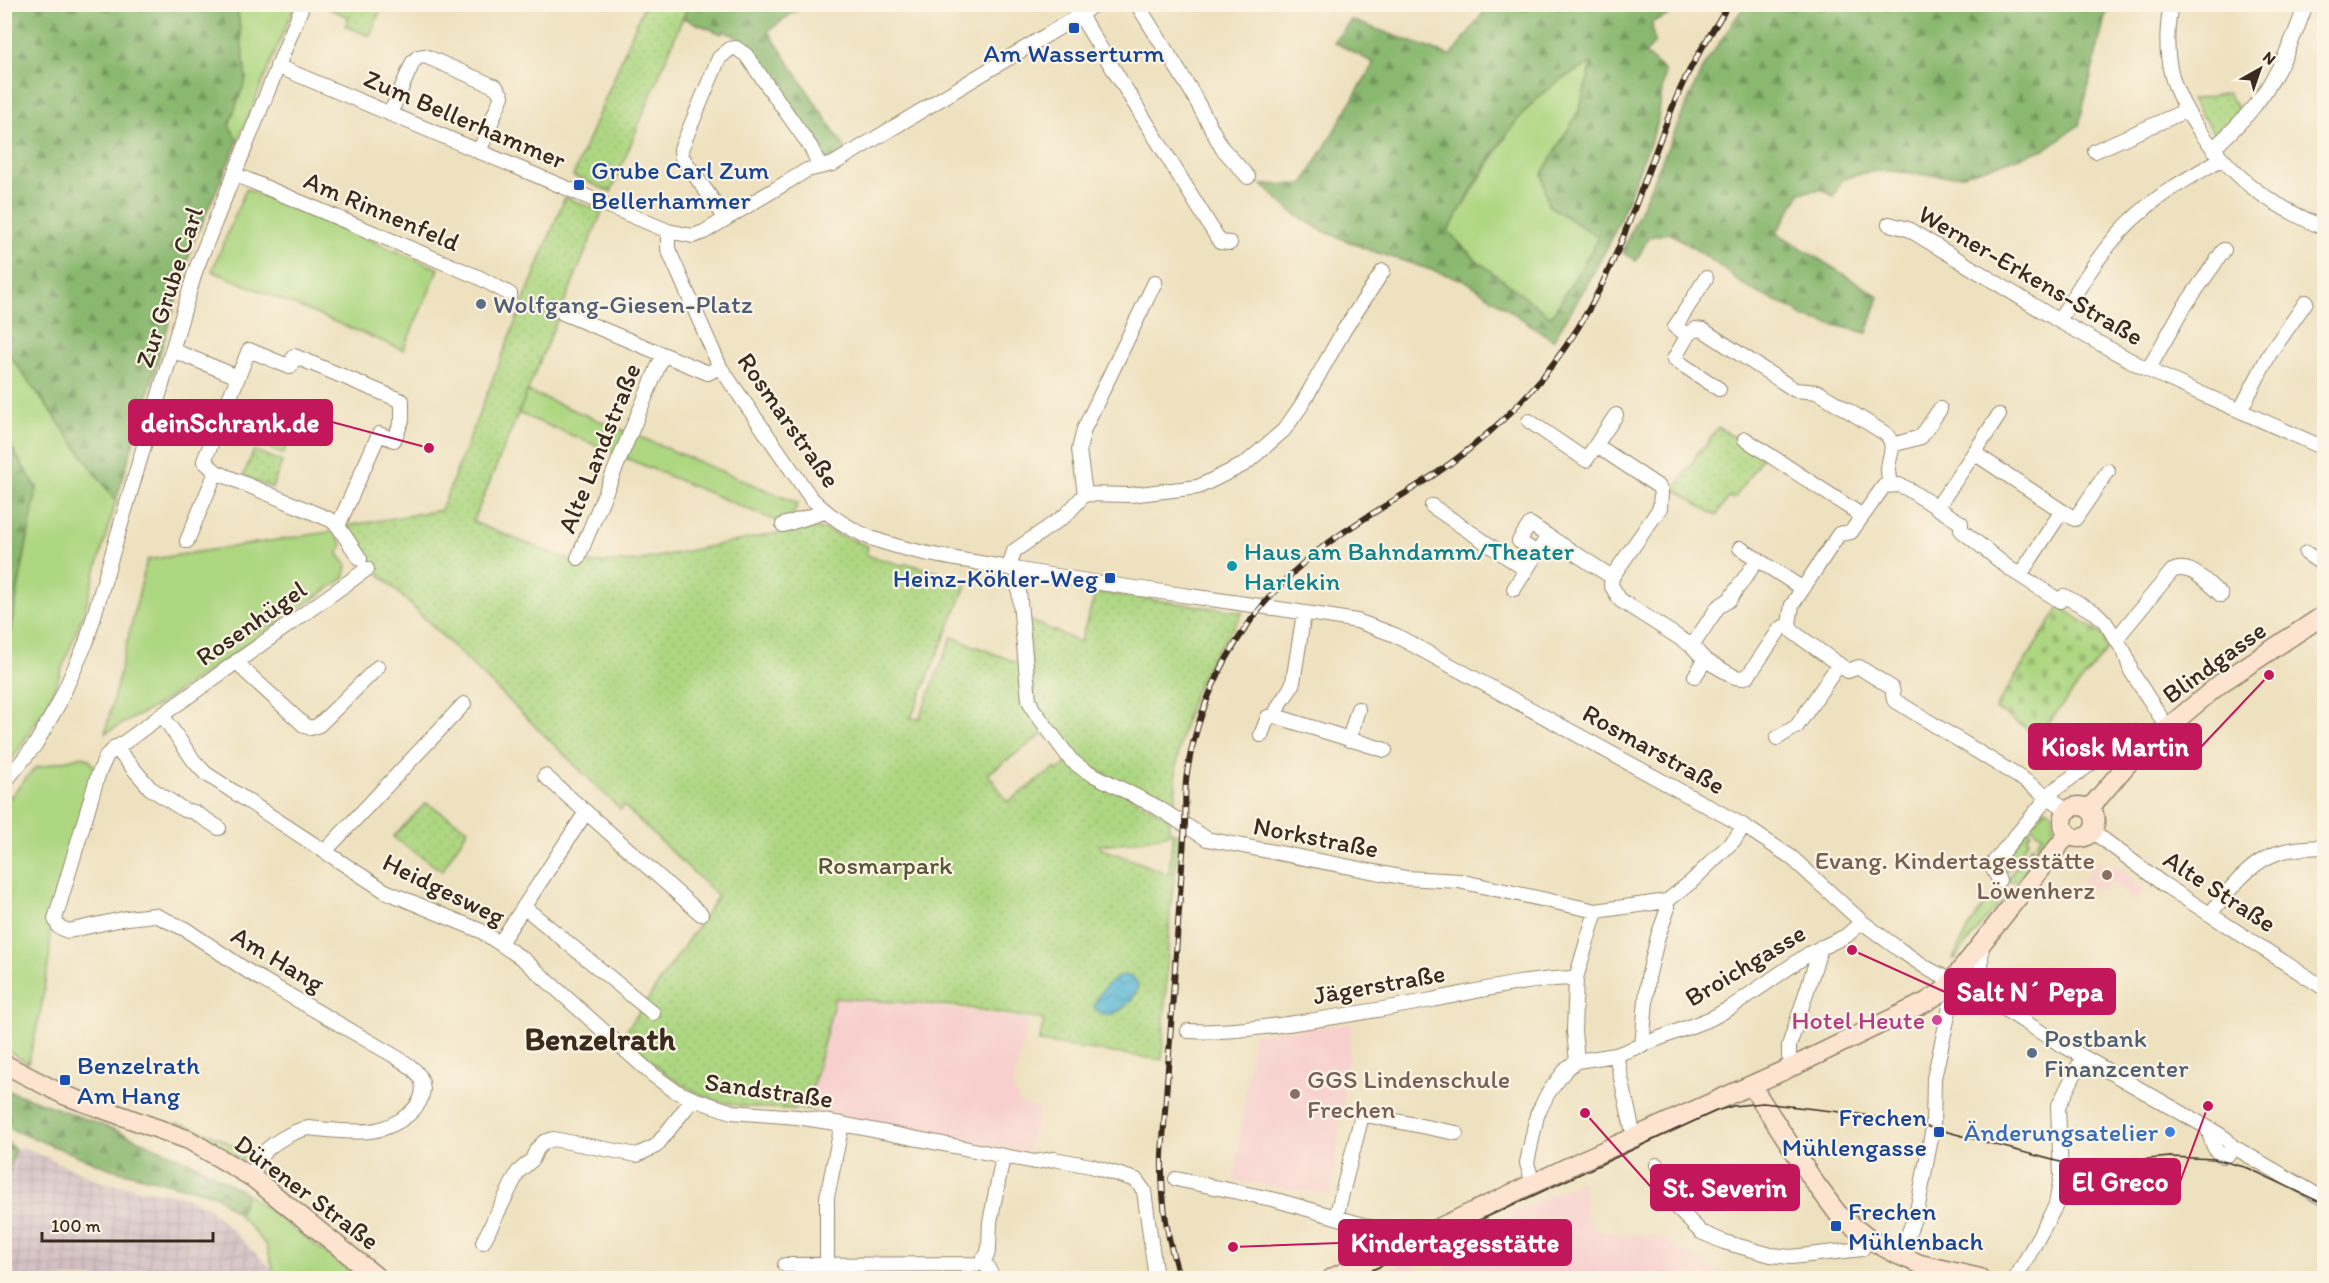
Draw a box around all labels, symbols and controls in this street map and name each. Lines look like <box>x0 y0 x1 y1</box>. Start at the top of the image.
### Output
marker: Am Wasserturm <box>1067 21 1081 35</box>
place label: Am Wasserturm <box>983 37 1165 69</box>
north arrow <box>2230 39 2290 99</box>
text: N <box>2259 47 2280 69</box>
street label: Zum Bellerhammer <box>359 62 571 176</box>
place label: Grube Carl Zum Bellerhammer <box>591 154 769 216</box>
street label: Am Rinnenfeld <box>299 164 465 258</box>
marker: Grube Carl Zum Bellerhammer <box>572 178 586 192</box>
street label: Werner-Erkens-Straße <box>1913 197 2149 353</box>
street label: Zur Grube Carl <box>128 203 210 371</box>
place label: Wolfgang-Giesen-Platz <box>493 288 753 320</box>
marker: Wolfgang-Giesen-Platz <box>474 297 488 311</box>
street label: Rosmarstraße <box>731 346 847 494</box>
street label: Alte Landstraße <box>550 358 648 538</box>
callout: deinSchrank.de <box>129 400 332 445</box>
text: deinSchrank.de <box>141 406 319 439</box>
place label: Haus am Bahndamm/Theater Harlekin <box>1244 535 1575 597</box>
marker: Haus am Bahndamm/Theater Harlekin <box>1225 559 1239 573</box>
place label: Heinz-Köhler-Weg <box>893 562 1099 594</box>
marker: Heinz-Köhler-Weg <box>1103 571 1117 585</box>
street label: Rosenhügel <box>189 573 313 673</box>
street label: Blindgasse <box>2156 614 2272 710</box>
street label: Rosmarstraße <box>1577 697 1731 801</box>
callout: Kiosk Martin <box>2029 724 2201 769</box>
text: Kiosk Martin <box>2041 730 2189 763</box>
street label: Norkstraße <box>1251 809 1381 865</box>
street label: Alte Straße <box>2158 843 2282 939</box>
place label: Evang. Kindertagesstätte Löwenherz <box>1815 844 2095 906</box>
street label: Heidgesweg <box>378 846 511 933</box>
park label: Rosmarpark <box>818 849 953 881</box>
marker: Evang. Kindertagesstätte Löwenherz <box>2100 868 2114 882</box>
street label: Broichgasse <box>1679 916 1811 1014</box>
street label: Am Hang <box>226 919 331 1000</box>
street label: Jägerstraße <box>1310 957 1448 1011</box>
callout: Salt N´ Pepa <box>1945 969 2115 1014</box>
text: Salt N´ Pepa <box>1957 975 2104 1008</box>
place label: Hotel Heute <box>1791 1004 1925 1036</box>
marker: Hotel Heute <box>1930 1013 1944 1027</box>
district label: Benzelrath <box>524 1020 677 1058</box>
place label: Postbank Finanzcenter <box>2044 1022 2189 1084</box>
marker: Postbank Finanzcenter <box>2025 1046 2039 1060</box>
place label: Benzelrath Am Hang <box>77 1049 200 1111</box>
place label: GGS Lindenschule Frechen <box>1307 1063 1510 1125</box>
street label: Sandstraße <box>703 1065 835 1115</box>
marker: Benzelrath Am Hang <box>58 1073 72 1087</box>
marker: GGS Lindenschule Frechen <box>1288 1087 1302 1101</box>
place label: Frechen Mühlengasse <box>1782 1101 1927 1163</box>
place label: Änderungsatelier <box>1964 1116 2159 1148</box>
marker: Frechen Mühlengasse <box>1932 1125 1946 1139</box>
marker: Änderungsatelier <box>2163 1125 2177 1139</box>
street label: Dürener Straße <box>228 1127 386 1257</box>
callout: El Greco <box>2060 1159 2180 1204</box>
callout: St. Severin <box>1651 1165 1799 1210</box>
text: El Greco <box>2072 1165 2169 1198</box>
text: St. Severin <box>1663 1171 1788 1204</box>
place label: Frechen Mühlenbach <box>1848 1195 1983 1257</box>
scale bar <box>42 1205 213 1243</box>
text: 100 m <box>51 1215 101 1237</box>
marker: Frechen Mühlenbach <box>1829 1219 1843 1233</box>
callout: Kindertagesstätte <box>1339 1220 1571 1265</box>
text: Kindertagesstätte <box>1351 1226 1559 1259</box>

